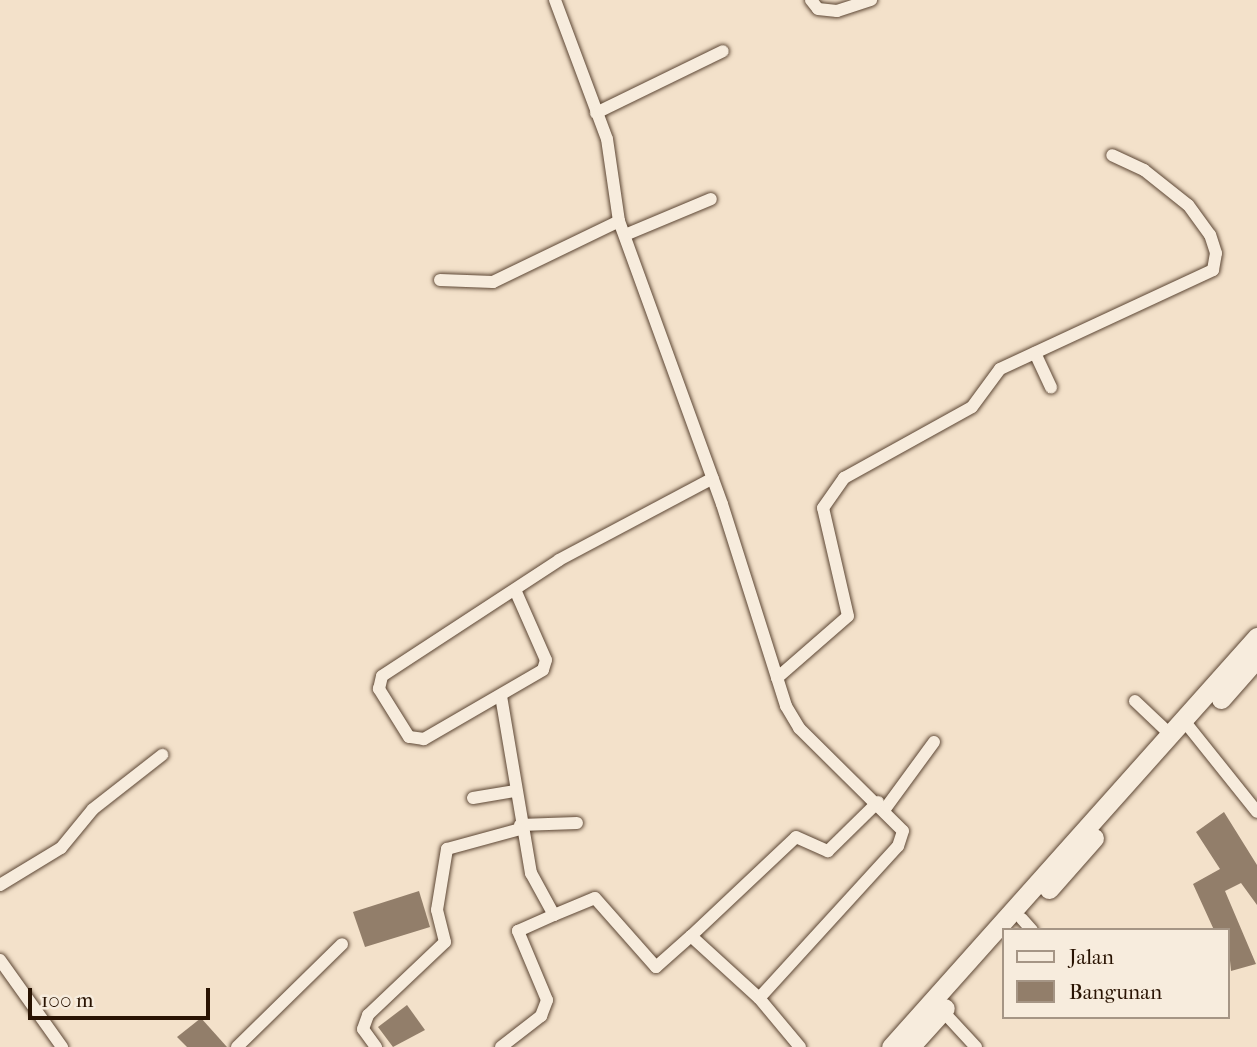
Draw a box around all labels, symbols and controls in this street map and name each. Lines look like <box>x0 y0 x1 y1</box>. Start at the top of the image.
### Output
legend <box>1002 928 1229 1019</box>
text: Jalan <box>1069 945 1114 969</box>
scale bar <box>32 974 214 1018</box>
text: Bangunan <box>1069 980 1162 1004</box>
text: 100 m <box>41 988 94 1012</box>

